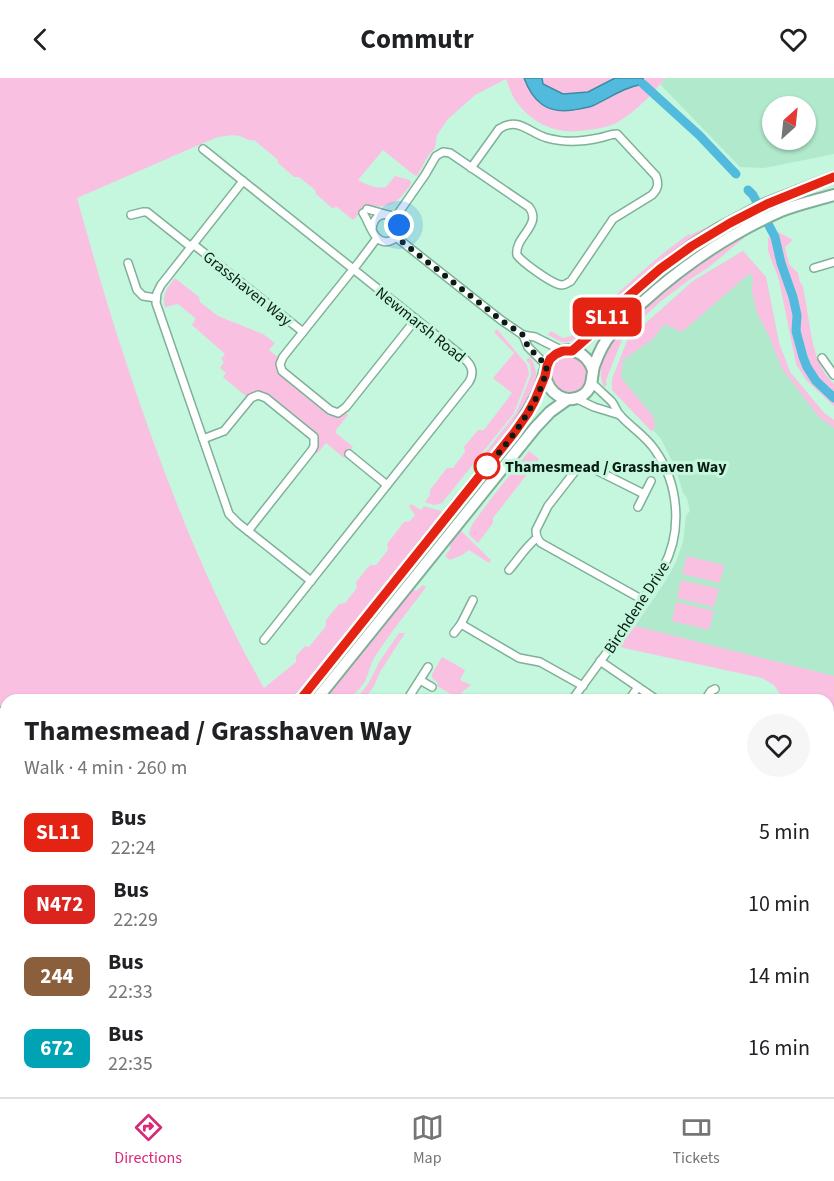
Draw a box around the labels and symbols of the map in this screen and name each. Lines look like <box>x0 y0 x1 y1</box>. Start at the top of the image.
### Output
north arrow <box>762 96 816 150</box>
your location <box>384 210 414 240</box>
street label: Grasshaven Way <box>198 246 297 332</box>
street label: Newmarsh Road <box>371 282 470 368</box>
line badge: SL11 <box>565 298 649 336</box>
marker: Thamesmead / Grasshaven Way <box>474 453 500 479</box>
place label: Thamesmead / Grasshaven Way <box>505 456 727 478</box>
street label: Birchdene Drive <box>599 557 675 658</box>

